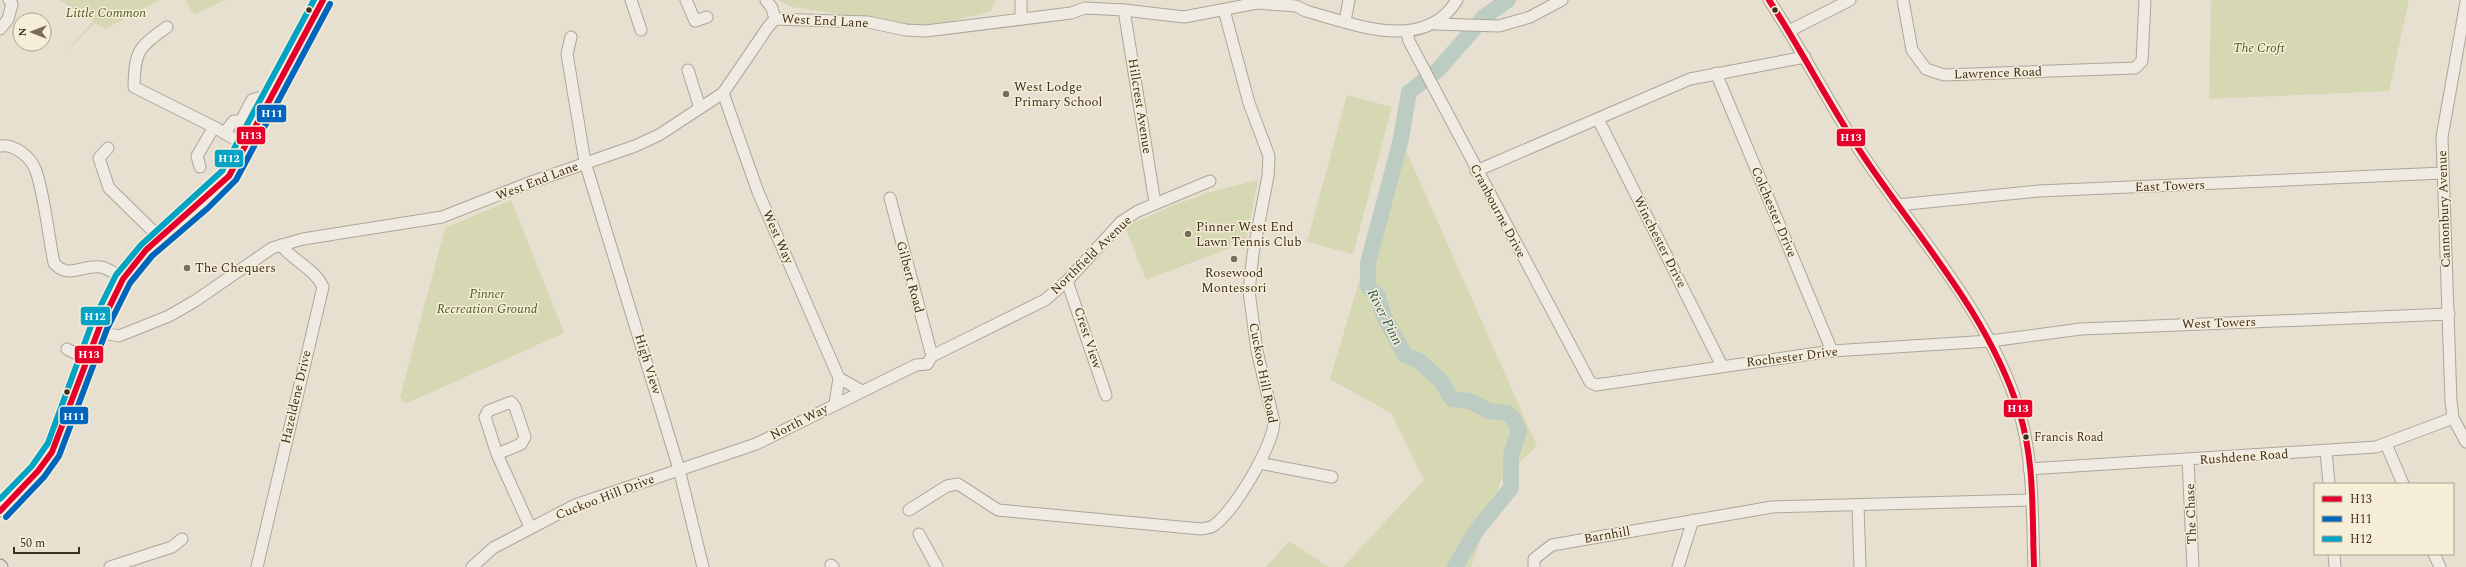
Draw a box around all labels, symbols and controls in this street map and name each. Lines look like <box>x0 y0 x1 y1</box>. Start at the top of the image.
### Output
park label: Little Common <box>66 3 146 23</box>
unlabelled marker <box>304 5 314 15</box>
unlabelled marker <box>1770 5 1780 15</box>
street label: West End Lane <box>781 9 869 33</box>
north arrow <box>12 12 52 52</box>
text: N <box>14 27 31 36</box>
park label: The Croft <box>2233 38 2286 58</box>
street label: Hillcrest Avenue <box>1123 57 1157 155</box>
street label: Lawrence Road <box>1953 61 2043 85</box>
place label: West Lodge Primary School <box>1014 77 1103 112</box>
marker: West Lodge Primary School <box>1001 89 1011 99</box>
line badge: H11 <box>256 104 287 123</box>
text: H11 <box>261 105 283 122</box>
line badge: H13 <box>236 126 266 145</box>
text: H13 <box>240 127 262 144</box>
line badge: H13 <box>1836 128 1866 147</box>
text: H13 <box>1840 129 1862 146</box>
line badge: H12 <box>214 149 244 168</box>
text: H12 <box>218 150 240 167</box>
street label: Cannonbury Avenue <box>2432 150 2456 268</box>
street label: West End Lane <box>493 156 581 206</box>
street label: Cranbourne Drive <box>1465 160 1531 262</box>
street label: Colchester Drive <box>1746 163 1802 261</box>
street label: East Towers <box>2135 175 2205 197</box>
street label: Winchester Drive <box>1628 192 1692 292</box>
street label: West Way <box>757 207 799 268</box>
street label: Northfield Avenue <box>1046 211 1136 299</box>
place label: Pinner West End Lawn Tennis Club <box>1196 217 1301 252</box>
marker: Pinner West End Lawn Tennis Club <box>1183 229 1193 239</box>
street label: Gilbert Road <box>891 239 929 315</box>
marker: Rosewood Montessori <box>1229 254 1239 264</box>
place label: The Chequers <box>195 258 276 278</box>
marker: The Chequers <box>182 263 192 273</box>
place label: Rosewood Montessori <box>1201 263 1267 298</box>
park label: Pinner Recreation Ground <box>437 284 538 319</box>
water label: River Pinn <box>1362 285 1408 349</box>
street label: Crest View <box>1069 304 1108 373</box>
line badge: H12 <box>80 306 111 326</box>
text: H12 <box>84 308 106 325</box>
street label: West Towers <box>2182 312 2256 334</box>
street label: Cuckoo Hill Road <box>1243 321 1283 425</box>
street label: High View <box>629 331 667 398</box>
street label: Rochester Drive <box>1745 341 1839 373</box>
line badge: H13 <box>74 345 104 364</box>
text: H13 <box>78 346 100 363</box>
street label: Hazeldene Drive <box>276 348 316 446</box>
unlabelled marker <box>62 387 72 397</box>
street label: North Way <box>766 398 832 445</box>
line badge: H13 <box>2003 399 2033 418</box>
text: H13 <box>2007 400 2029 417</box>
line badge: H11 <box>59 406 89 425</box>
text: H11 <box>63 408 85 425</box>
place label: Francis Road <box>2034 428 2104 447</box>
marker: Francis Road <box>2021 432 2031 442</box>
street label: Rushdene Road <box>2199 444 2289 470</box>
street label: Cuckoo Hill Drive <box>553 469 657 525</box>
street label: The Chase <box>2180 483 2202 545</box>
legend <box>2314 483 2454 555</box>
text: H13 <box>2350 490 2372 509</box>
text: H11 <box>2350 510 2372 529</box>
street label: Barnhill <box>1582 521 1632 549</box>
scale bar <box>14 529 79 555</box>
text: H12 <box>2350 530 2372 549</box>
text: 50 m <box>20 534 45 553</box>

